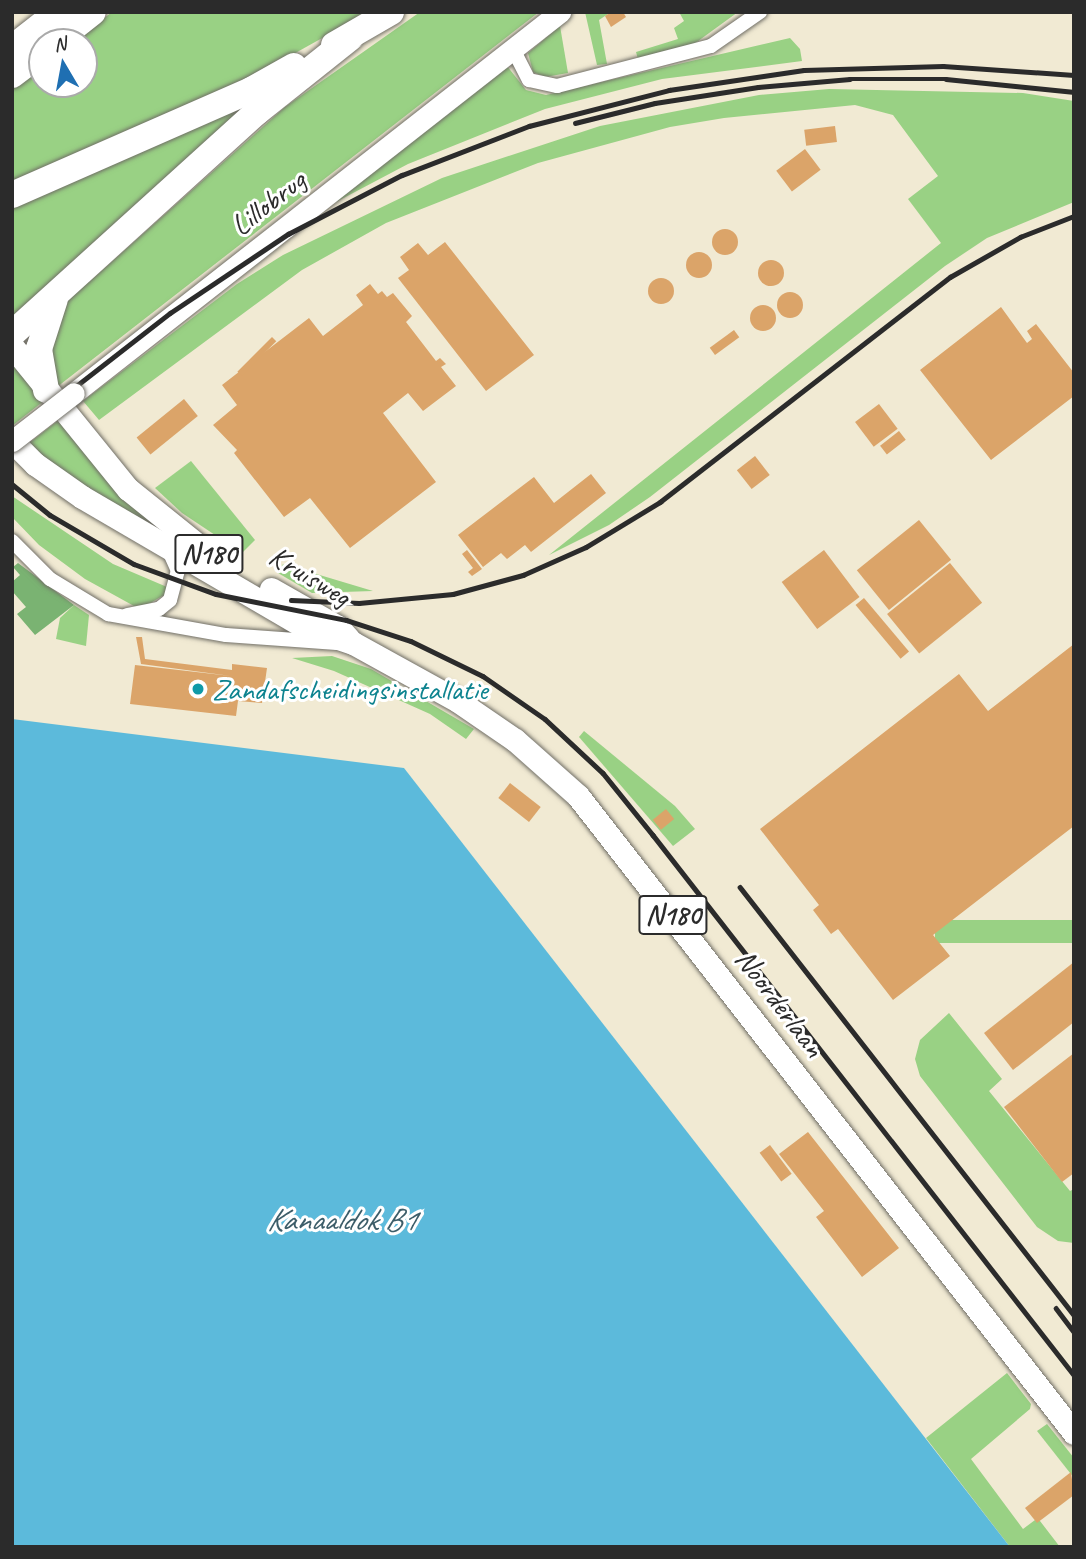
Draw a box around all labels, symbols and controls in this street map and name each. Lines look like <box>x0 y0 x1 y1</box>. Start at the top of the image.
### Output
north arrow <box>28 28 98 98</box>
text: N <box>52 31 68 57</box>
street label: Lillobrug <box>223 163 313 243</box>
road number: N180 <box>174 530 244 578</box>
street label: Kruisweg <box>263 538 357 614</box>
place label: Zandafscheidingsinstallatie <box>212 671 488 707</box>
marker: Zandafscheidingsinstallatie <box>190 681 206 697</box>
road number: N180 <box>638 890 708 940</box>
street label: Noorderlaan <box>728 942 832 1064</box>
water label: Kanaaldok B1 <box>267 1201 415 1239</box>

